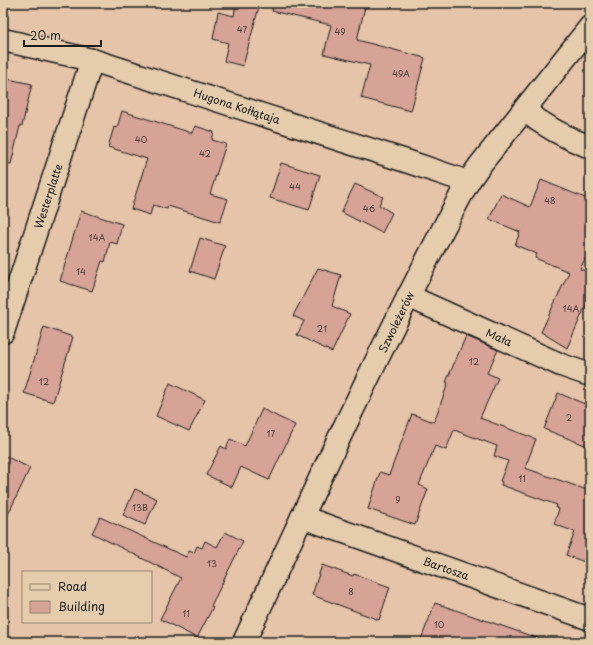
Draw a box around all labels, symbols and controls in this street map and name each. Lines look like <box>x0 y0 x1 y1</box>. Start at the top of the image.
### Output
scale bar <box>24 22 101 48</box>
house number: 47 <box>237 22 247 36</box>
house number: 49 <box>334 24 346 38</box>
text: 20 m <box>30 26 61 44</box>
house number: 49A <box>392 66 410 80</box>
street label: Hugona Kołłątaja <box>191 84 283 128</box>
house number: 40 <box>135 132 148 146</box>
house number: 42 <box>199 146 211 160</box>
street label: Westerplatte <box>30 161 67 231</box>
house number: 44 <box>289 179 301 193</box>
house number: 48 <box>544 193 556 207</box>
house number: 46 <box>363 201 375 215</box>
house number: 14A <box>89 230 106 244</box>
house number: 14 <box>76 264 86 278</box>
street label: Szwoleżerów <box>374 288 418 356</box>
house number: 14A <box>563 301 580 315</box>
house number: 21 <box>317 321 327 335</box>
street label: Mała <box>483 324 515 350</box>
house number: 12 <box>469 354 479 368</box>
house number: 12 <box>39 374 49 388</box>
house number: 2 <box>566 410 572 424</box>
house number: 17 <box>267 426 276 440</box>
house number: 11 <box>518 471 526 485</box>
house number: 9 <box>395 492 401 506</box>
house number: 13B <box>132 500 148 514</box>
street label: Bartosza <box>421 552 472 584</box>
house number: 13 <box>207 556 217 570</box>
legend <box>22 571 152 623</box>
text: Road <box>58 577 87 595</box>
house number: 8 <box>348 584 354 598</box>
text: Building <box>58 597 105 615</box>
house number: 11 <box>182 606 190 620</box>
house number: 10 <box>434 617 445 631</box>

